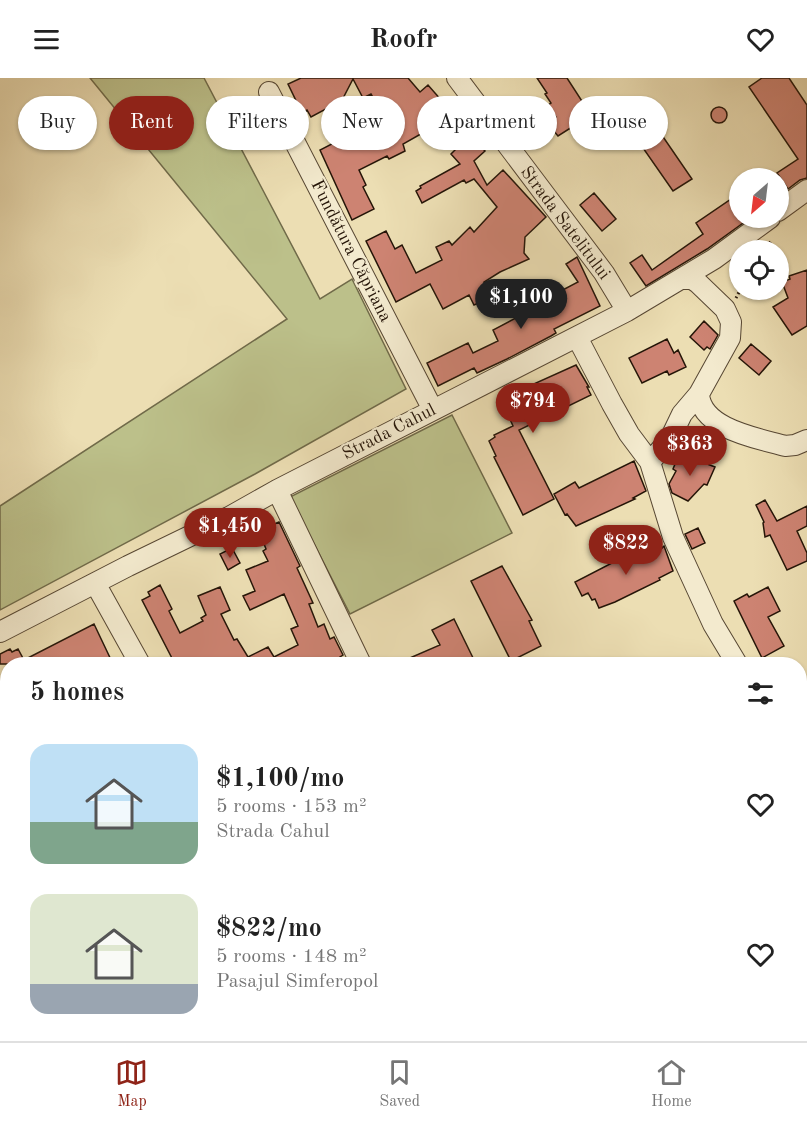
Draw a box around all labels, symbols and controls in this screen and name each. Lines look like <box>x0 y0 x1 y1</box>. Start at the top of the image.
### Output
icon: menu <box>30 23 63 56</box>
icon: heart <box>744 23 777 56</box>
text: Roofr <box>369 26 438 53</box>
chip: Buy <box>18 96 97 150</box>
chip: Rent <box>109 96 194 150</box>
chip: Filters <box>206 96 309 150</box>
chip: New <box>321 96 405 150</box>
chip: Apartment <box>417 96 557 150</box>
chip: House <box>569 96 668 150</box>
street label: Strada Satelitului <box>517 163 613 283</box>
north arrow <box>729 168 789 228</box>
map controls <box>729 168 789 300</box>
street label: Fundătura Căpriana <box>307 177 395 325</box>
button: locate <box>729 240 789 300</box>
pin: $1,100 <box>472 279 570 330</box>
text: $1,100 <box>489 288 553 308</box>
pin: $794 <box>497 383 569 434</box>
text: $794 <box>510 392 556 412</box>
street label: Strada Cahul <box>339 401 439 463</box>
pin: $363 <box>654 426 726 477</box>
text: $363 <box>667 435 713 455</box>
pin: $1,450 <box>181 508 279 559</box>
text: $1,450 <box>198 517 262 537</box>
pin: $822 <box>590 525 662 576</box>
text: $822 <box>603 534 649 554</box>
icon: filters <box>744 677 777 710</box>
text: 5 homes <box>30 680 124 706</box>
text: $1,100/mo <box>216 766 344 792</box>
icon: home <box>78 768 150 840</box>
icon: heart <box>744 788 777 821</box>
text: 5 rooms · 153 m² <box>216 797 366 817</box>
text: Strada Cahul <box>216 822 330 842</box>
text: $822/mo <box>216 916 322 942</box>
icon: home <box>78 918 150 990</box>
icon: heart <box>744 938 777 971</box>
text: 5 rooms · 148 m² <box>216 947 366 967</box>
text: Pasajul Simferopol <box>216 972 379 992</box>
tab: Map <box>115 1056 148 1112</box>
tab: Saved <box>379 1056 420 1112</box>
tab: Home <box>651 1056 692 1112</box>

